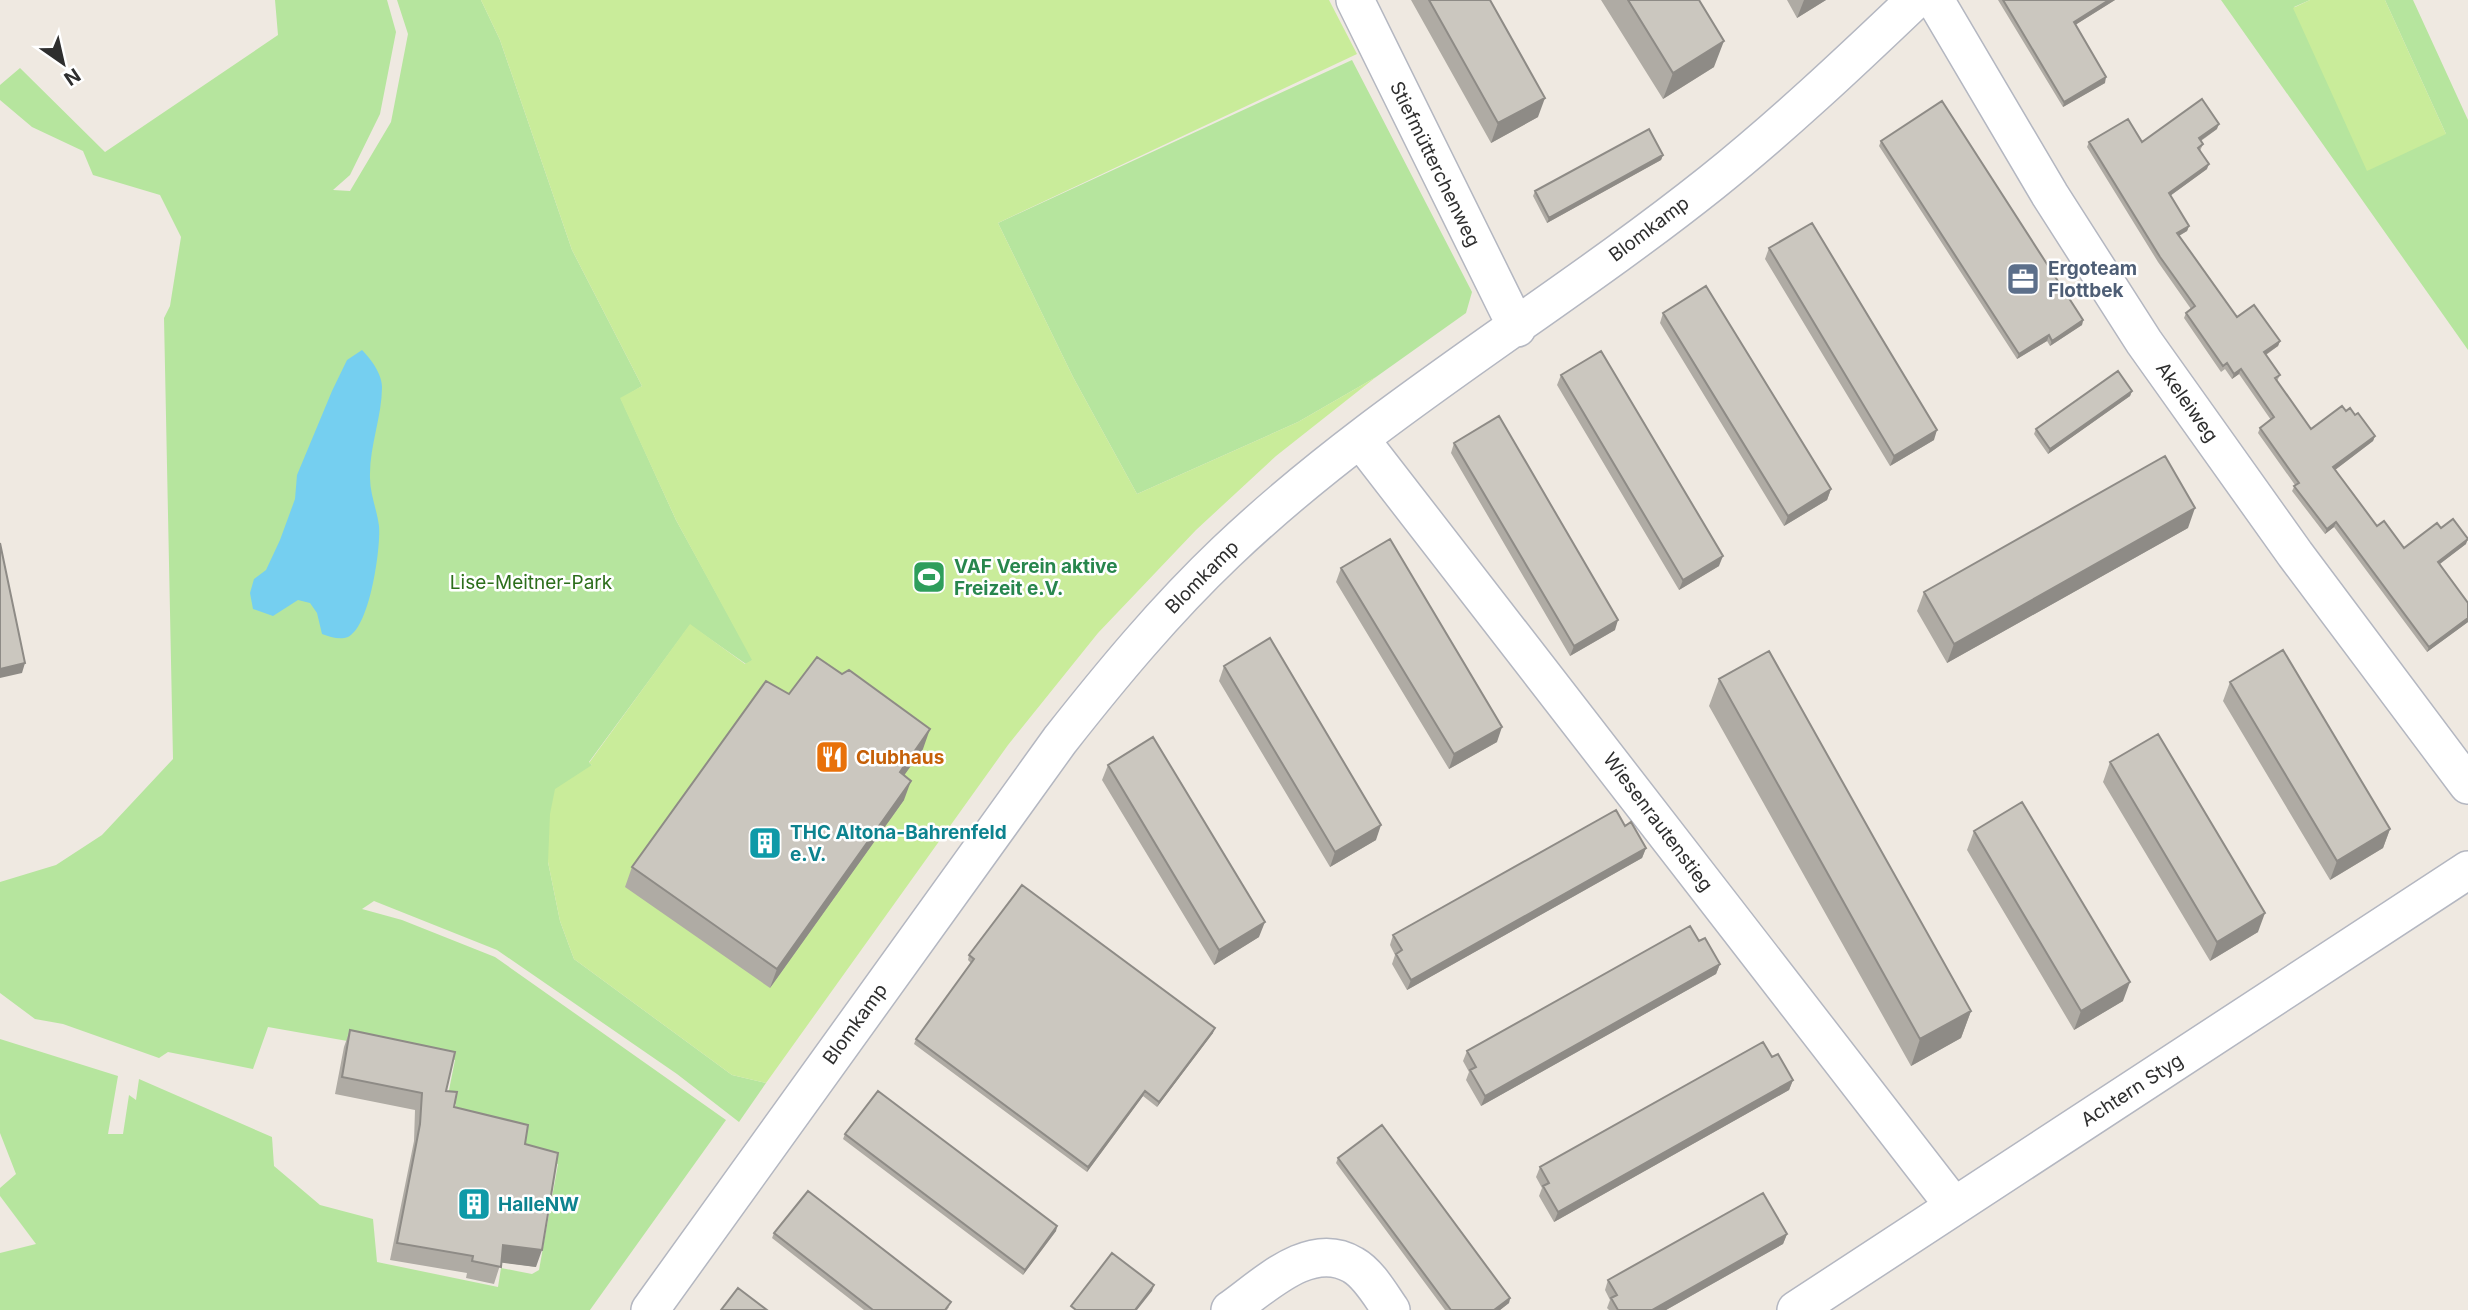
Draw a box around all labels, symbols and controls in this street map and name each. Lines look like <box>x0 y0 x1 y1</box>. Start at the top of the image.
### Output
north arrow <box>28 28 98 98</box>
text: N <box>60 63 85 90</box>
street label: Stiefmütterchenweg <box>1385 78 1485 250</box>
street label: Blomkamp <box>1604 191 1694 267</box>
place label: Ergoteam Flottbek <box>2048 257 2137 302</box>
office icon: Ergoteam Flottbek <box>2004 260 2042 298</box>
street label: Akeleiweg <box>2151 358 2223 446</box>
street label: Blomkamp <box>1160 535 1244 619</box>
place label: VAF Verein aktive Freizeit e.V. <box>954 555 1117 600</box>
sports icon: VAF Verein aktive Freizeit e.V. <box>910 558 948 596</box>
park label: Lise-Meitner-Park <box>450 571 613 594</box>
restaurant icon: Clubhaus <box>813 738 851 776</box>
place label: Clubhaus <box>856 746 944 769</box>
street label: Wiesenrautenstieg <box>1598 748 1718 896</box>
place label: THC Altona-Bahrenfeld e.V. <box>790 821 1007 866</box>
building icon: THC Altona-Bahrenfeld e.V. <box>746 824 784 862</box>
street label: Blomkamp <box>818 979 892 1069</box>
street label: Achtern Styg <box>2077 1048 2187 1132</box>
building icon: HalleNW <box>455 1185 493 1223</box>
place label: HalleNW <box>498 1193 579 1216</box>

